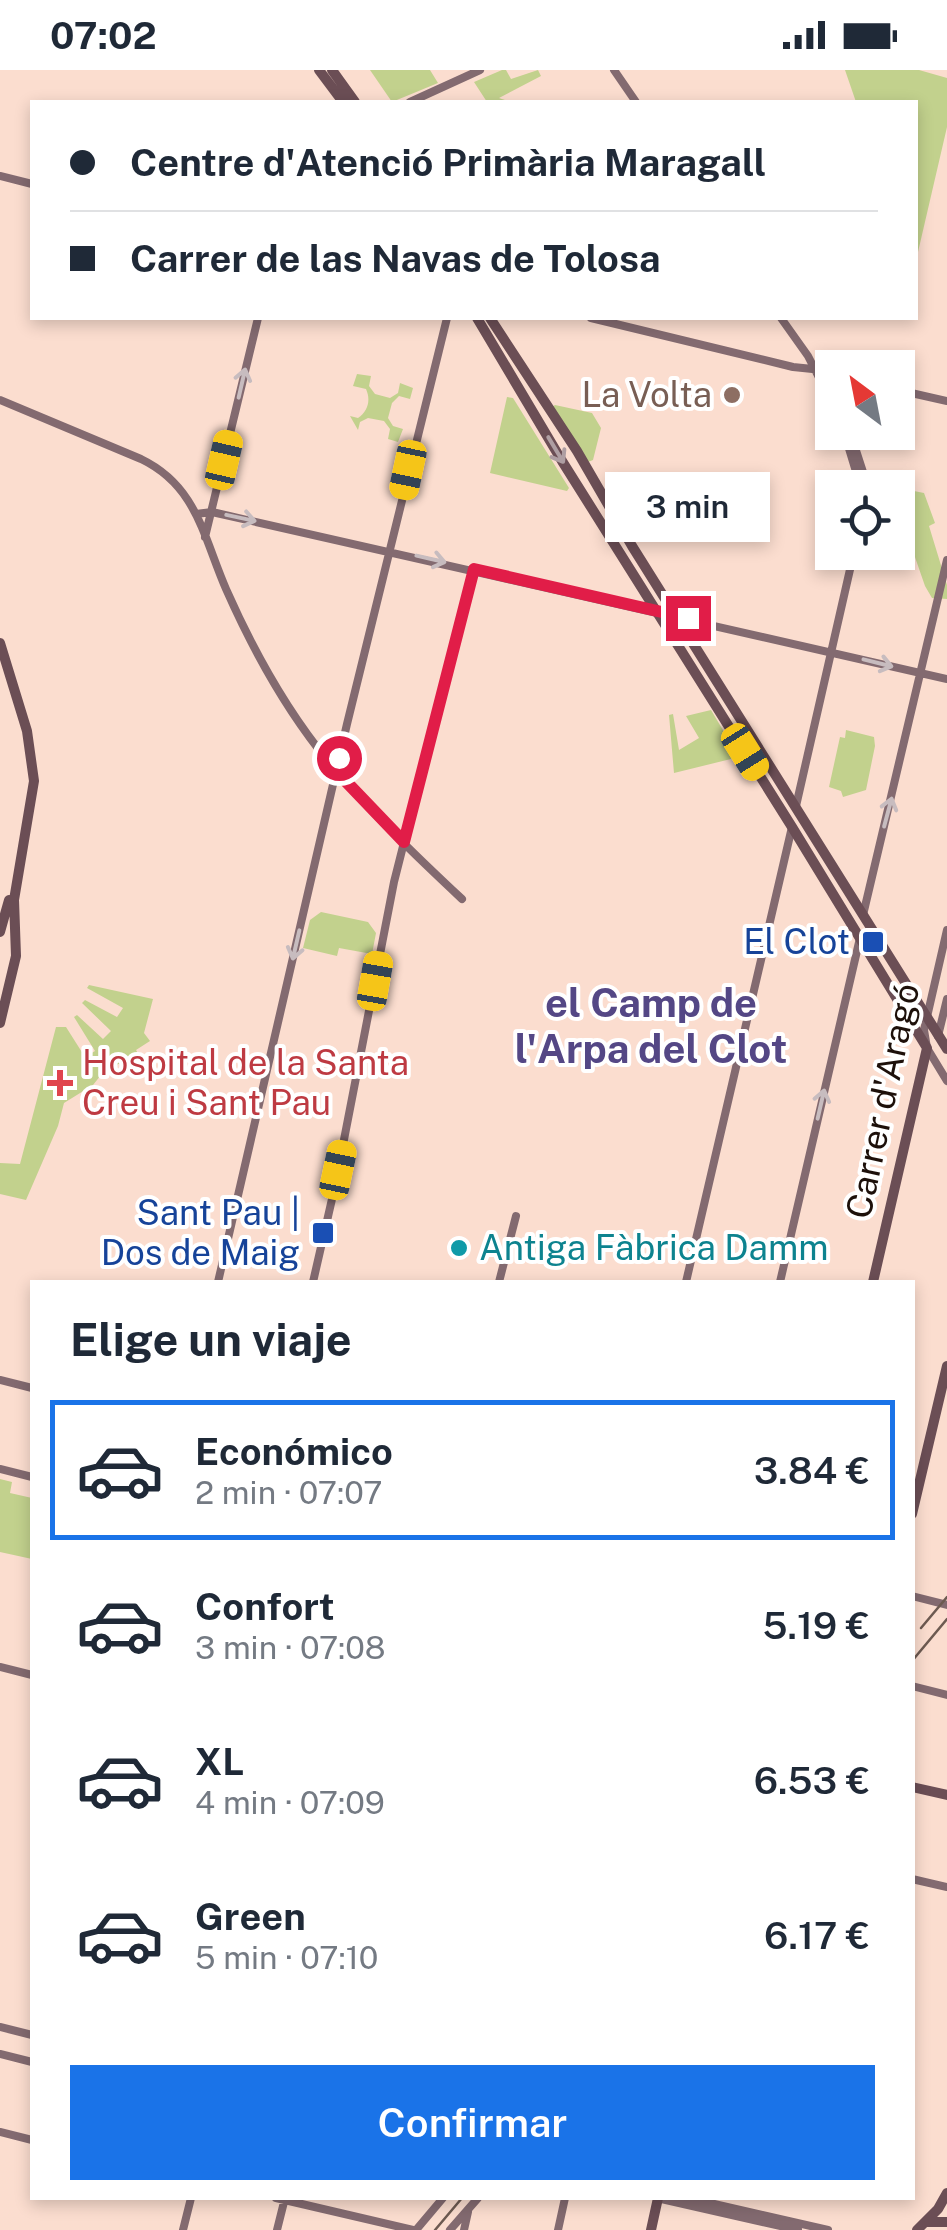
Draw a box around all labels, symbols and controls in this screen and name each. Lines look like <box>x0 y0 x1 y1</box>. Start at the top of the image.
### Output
text: 07:02 <box>50 13 157 58</box>
text: Centre d'Atenció Primària Maragall <box>130 140 766 185</box>
text: Carrer de las Navas de Tolosa <box>130 236 661 281</box>
north arrow <box>815 350 915 450</box>
map controls <box>815 350 915 570</box>
one-way arrow <box>234 368 252 400</box>
place label: La Volta <box>581 374 712 415</box>
marker: La Volta <box>721 384 743 406</box>
car <box>203 427 245 493</box>
one-way arrow <box>545 435 566 464</box>
car <box>387 438 429 502</box>
button: locate <box>815 470 915 570</box>
callout: 3 min <box>606 473 770 543</box>
text: 3 min <box>646 488 729 525</box>
one-way arrow <box>224 510 256 528</box>
one-way arrow <box>414 551 446 570</box>
route end <box>666 596 711 641</box>
one-way arrow <box>861 655 893 673</box>
car <box>716 719 774 785</box>
route start <box>317 736 362 781</box>
one-way arrow <box>880 797 899 828</box>
place label: El Clot <box>743 921 850 962</box>
one-way arrow <box>286 928 304 960</box>
marker: El Clot <box>860 929 886 955</box>
car <box>355 949 395 1013</box>
district label: el Camp de l'Arpa del Clot <box>515 979 787 1072</box>
street label: Carrer d'Aragó <box>838 980 927 1222</box>
place label: Hospital de la Santa Creu i Sant Pau <box>82 1042 409 1123</box>
marker: Hospital de la Santa Creu i Sant Pau <box>47 1070 73 1096</box>
one-way arrow <box>813 1089 831 1121</box>
car <box>317 1138 359 1202</box>
place label: Sant Pau | Dos de Maig <box>101 1192 300 1273</box>
marker: Sant Pau | Dos de Maig <box>310 1220 336 1246</box>
place label: Antiga Fàbrica Damm <box>479 1227 828 1268</box>
marker: Antiga Fàbrica Damm <box>448 1237 470 1259</box>
text: Elige un viaje <box>70 1313 352 1366</box>
icon: car <box>75 1425 165 1515</box>
text: Económico <box>195 1429 393 1474</box>
text: 3.84 € <box>754 1448 870 1493</box>
text: 2 min · 07:07 <box>195 1474 382 1511</box>
icon: car <box>75 1580 165 1670</box>
text: Confort <box>195 1584 335 1629</box>
text: 5.19 € <box>762 1603 870 1648</box>
text: 3 min · 07:08 <box>195 1629 385 1666</box>
icon: car <box>75 1735 165 1825</box>
text: XL <box>195 1739 244 1784</box>
text: 6.53 € <box>754 1758 870 1803</box>
text: 4 min · 07:09 <box>195 1784 385 1821</box>
icon: car <box>75 1890 165 1980</box>
text: Green <box>195 1894 306 1939</box>
text: 6.17 € <box>764 1913 870 1958</box>
text: 5 min · 07:10 <box>195 1939 378 1976</box>
button: Confirmar <box>70 2065 875 2180</box>

